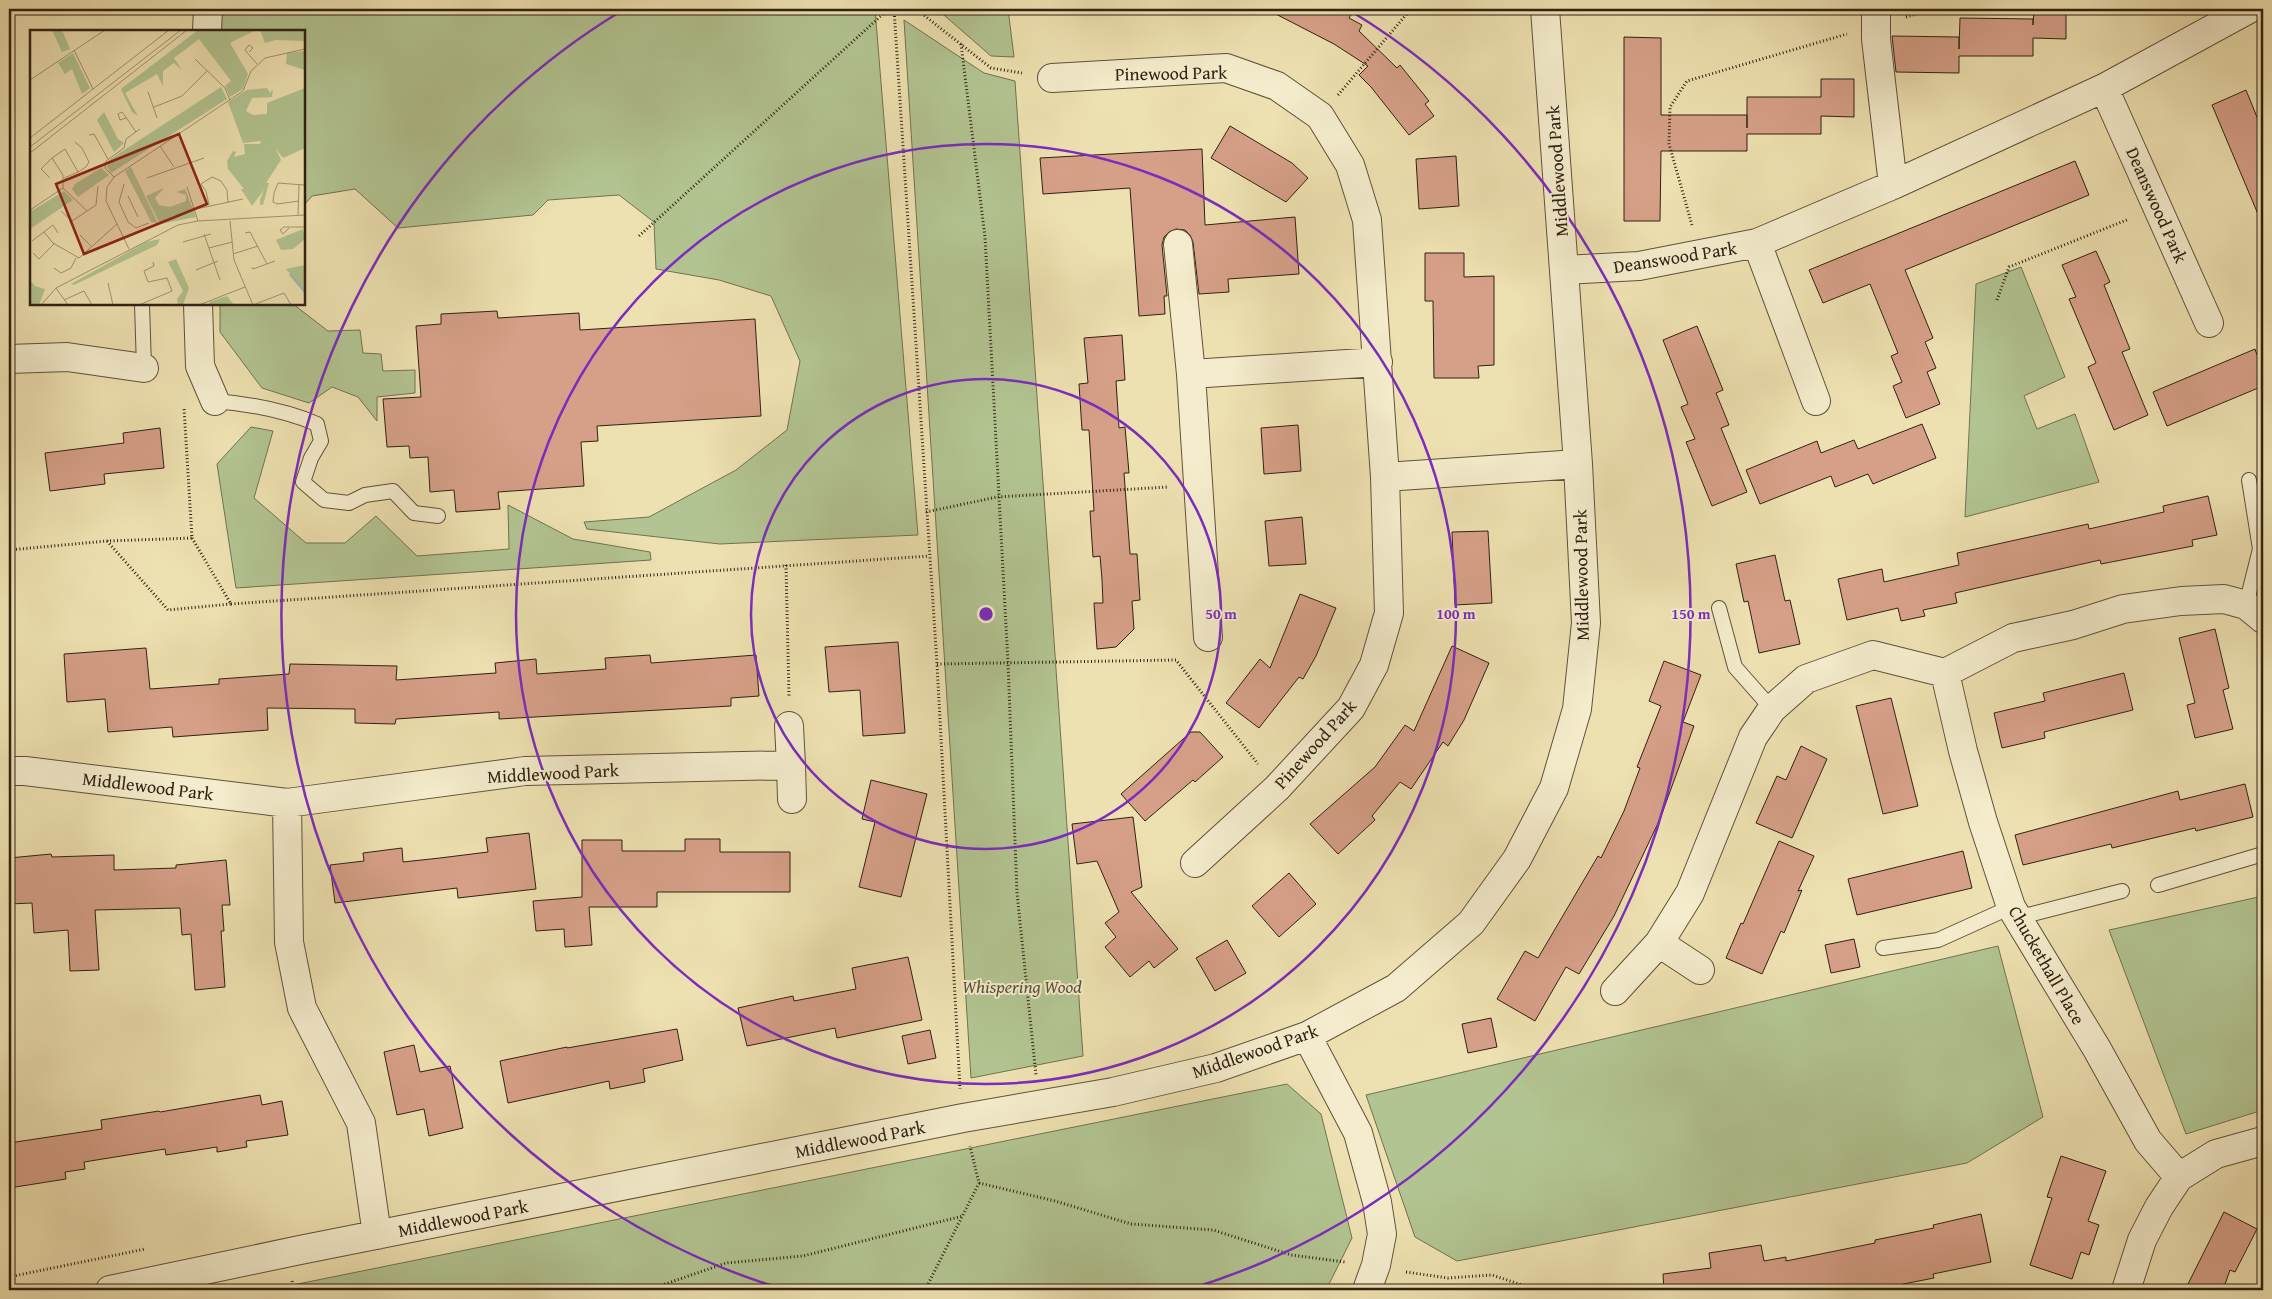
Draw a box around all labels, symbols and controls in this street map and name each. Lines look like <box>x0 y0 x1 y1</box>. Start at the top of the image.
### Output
inset map <box>30 30 305 305</box>
street label: Pinewood Park <box>1115 59 1228 87</box>
street label: Middlewood Park <box>1539 104 1575 238</box>
street label: Deanswood Park <box>2119 143 2195 268</box>
street label: Deanswood Park <box>1611 234 1739 280</box>
street label: Middlewood Park <box>1566 508 1596 641</box>
text: 50 m <box>1205 603 1237 624</box>
text: 100 m <box>1436 603 1476 624</box>
text: 150 m <box>1671 603 1711 624</box>
centre of rings <box>977 605 995 623</box>
street label: Pinewood Park <box>1267 693 1363 795</box>
street label: Middlewood Park <box>487 756 620 790</box>
street label: Middlewood Park <box>81 765 216 808</box>
street label: Chuckethall Place <box>2002 901 2092 1029</box>
park label: Whispering Wood <box>962 973 1082 1000</box>
street label: Middlewood Park <box>1188 1017 1322 1085</box>
street label: Middlewood Park <box>793 1113 928 1165</box>
street label: Middlewood Park <box>396 1192 531 1244</box>

